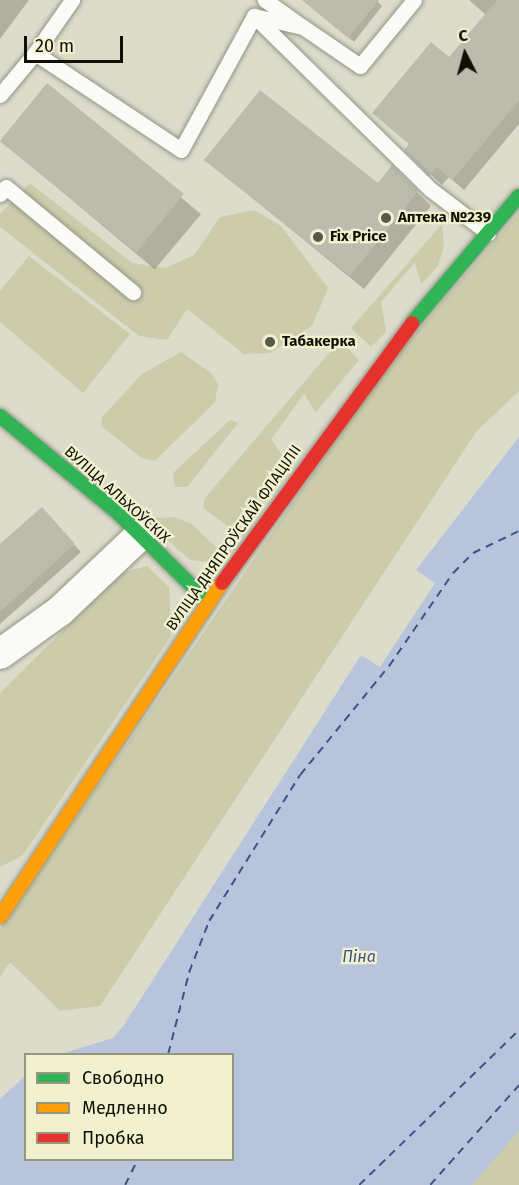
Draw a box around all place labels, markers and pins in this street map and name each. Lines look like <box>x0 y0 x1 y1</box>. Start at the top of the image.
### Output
place label: Аптека №239 <box>398 209 491 227</box>
marker: Аптека №239 <box>379 211 393 225</box>
place label: Fix Price <box>330 228 386 246</box>
marker: Fix Price <box>311 230 325 244</box>
place label: Табакерка <box>282 333 356 351</box>
marker: Табакерка <box>263 335 277 349</box>

